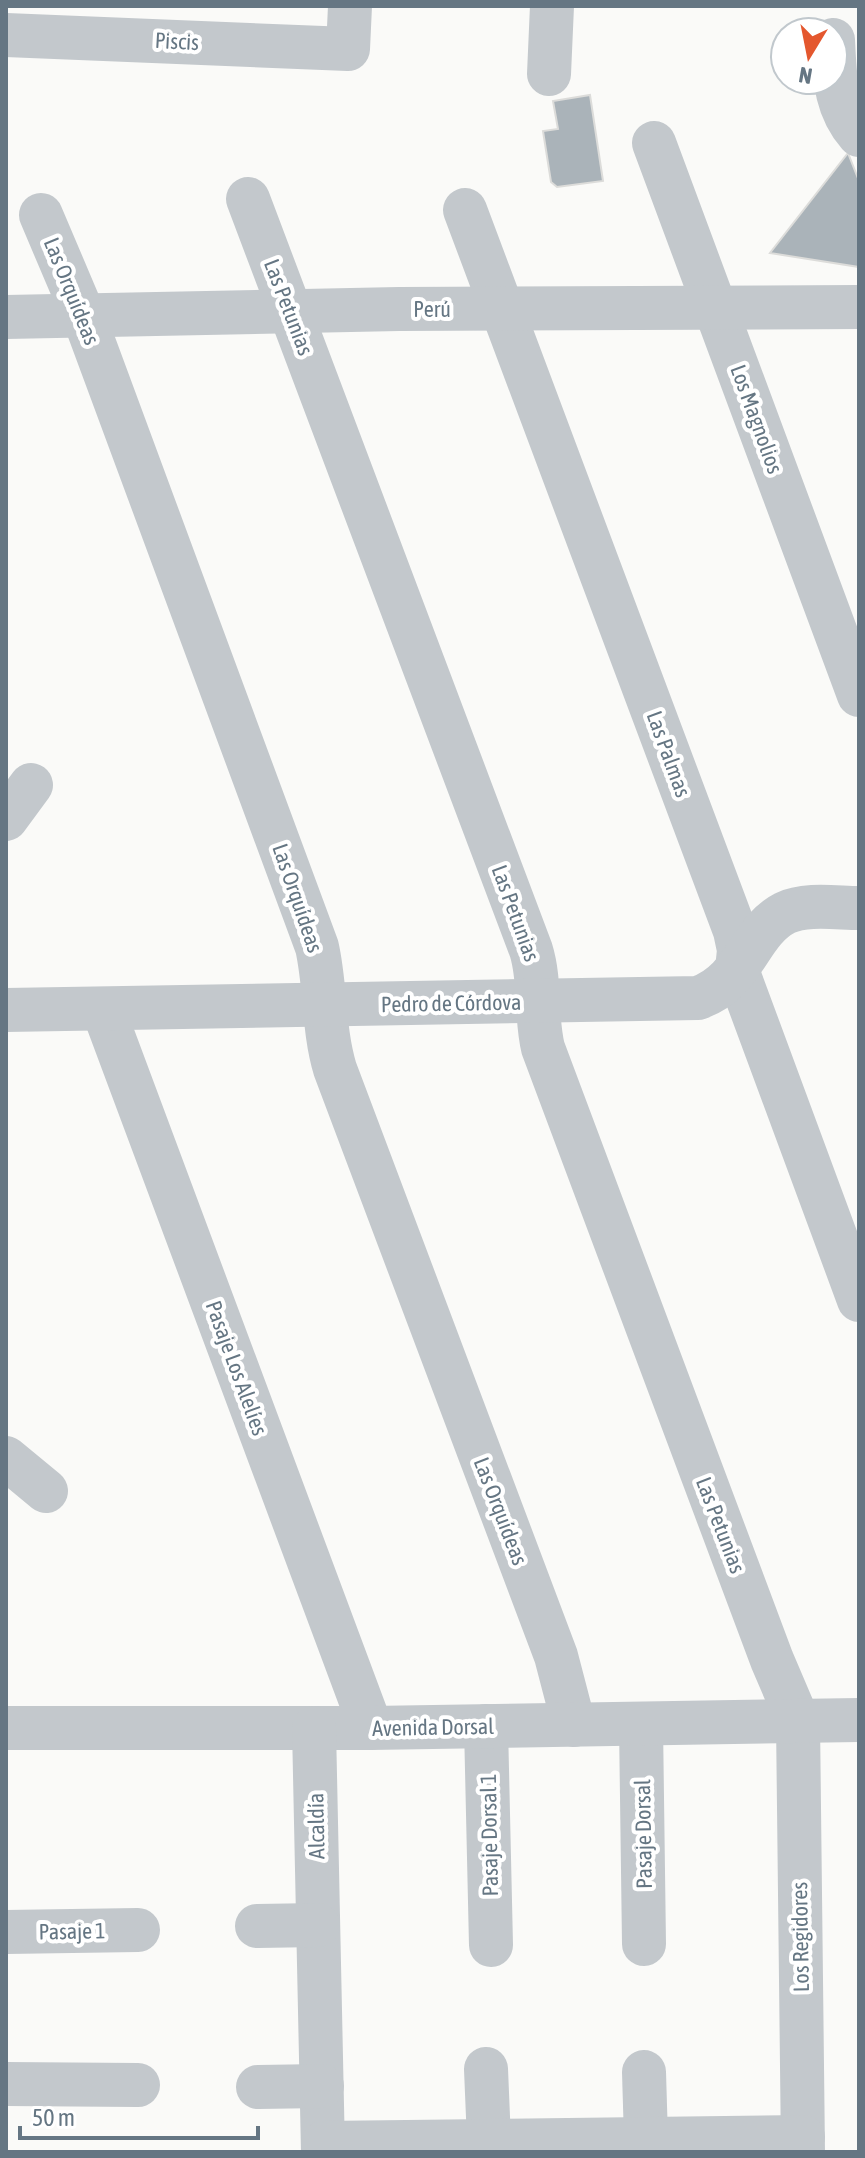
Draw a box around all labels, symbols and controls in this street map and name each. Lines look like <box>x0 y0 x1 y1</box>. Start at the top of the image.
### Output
north arrow <box>769 16 849 96</box>
street label: Piscis <box>154 27 200 55</box>
text: N <box>797 62 814 90</box>
street label: Las Orquídeas <box>39 234 105 349</box>
street label: Las Petunias <box>259 255 319 359</box>
street label: Perú <box>413 296 451 322</box>
street label: Los Magnolios <box>725 361 789 477</box>
street label: Las Palmas <box>641 707 697 801</box>
street label: Las Orquídeas <box>267 840 329 956</box>
street label: Las Petunias <box>487 861 546 965</box>
street label: Pedro de Córdova <box>381 989 521 1017</box>
street label: Pasaje Los Alelíes <box>201 1297 273 1439</box>
street label: Las Orquídeas <box>469 1453 534 1569</box>
street label: Las Petunias <box>691 1473 751 1577</box>
street label: Avenida Dorsal <box>372 1713 494 1741</box>
street label: Pasaje Dorsal 1 <box>475 1773 503 1897</box>
street label: Pasaje Dorsal <box>629 1779 657 1889</box>
street label: Alcaldía <box>302 1793 330 1859</box>
street label: Los Regidores <box>786 1881 814 1992</box>
street label: Pasaje 1 <box>38 1917 106 1945</box>
scale bar <box>20 2090 258 2140</box>
text: 50 m <box>32 2104 75 2131</box>

